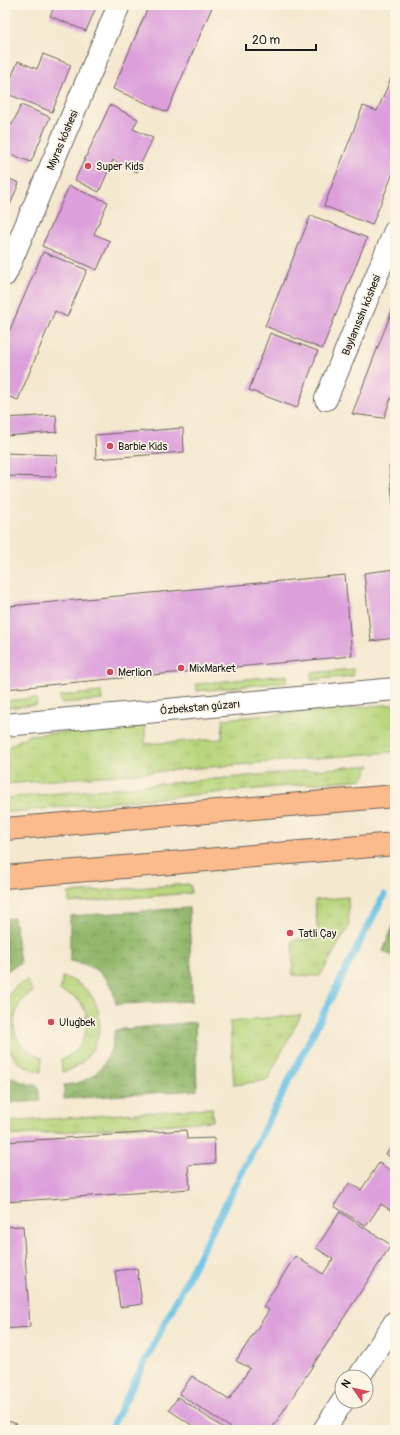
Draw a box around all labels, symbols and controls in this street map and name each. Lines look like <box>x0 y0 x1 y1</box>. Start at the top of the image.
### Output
scale bar <box>246 26 316 52</box>
text: 20 m <box>252 33 281 48</box>
street label: Miyras kóshesi <box>44 108 81 172</box>
place label: Super Kids <box>96 160 144 173</box>
marker: Super Kids <box>83 161 93 171</box>
street label: Baylanısshı kóshesi <box>339 273 384 357</box>
place label: Barbie Kids <box>118 440 167 453</box>
marker: Barbie Kids <box>105 441 115 451</box>
place label: MixMarket <box>189 662 236 675</box>
marker: MixMarket <box>176 663 186 673</box>
place label: Merlion <box>118 666 152 679</box>
marker: Merlion <box>105 667 115 677</box>
street label: Ózbekstan gúzarı <box>159 697 241 717</box>
place label: Tatli Çay <box>298 927 337 940</box>
marker: Tatli Çay <box>285 928 295 938</box>
place label: Uluǵbek <box>59 1016 96 1029</box>
marker: Uluǵbek <box>46 1017 56 1027</box>
north arrow <box>334 1369 374 1409</box>
text: N <box>339 1377 354 1390</box>

